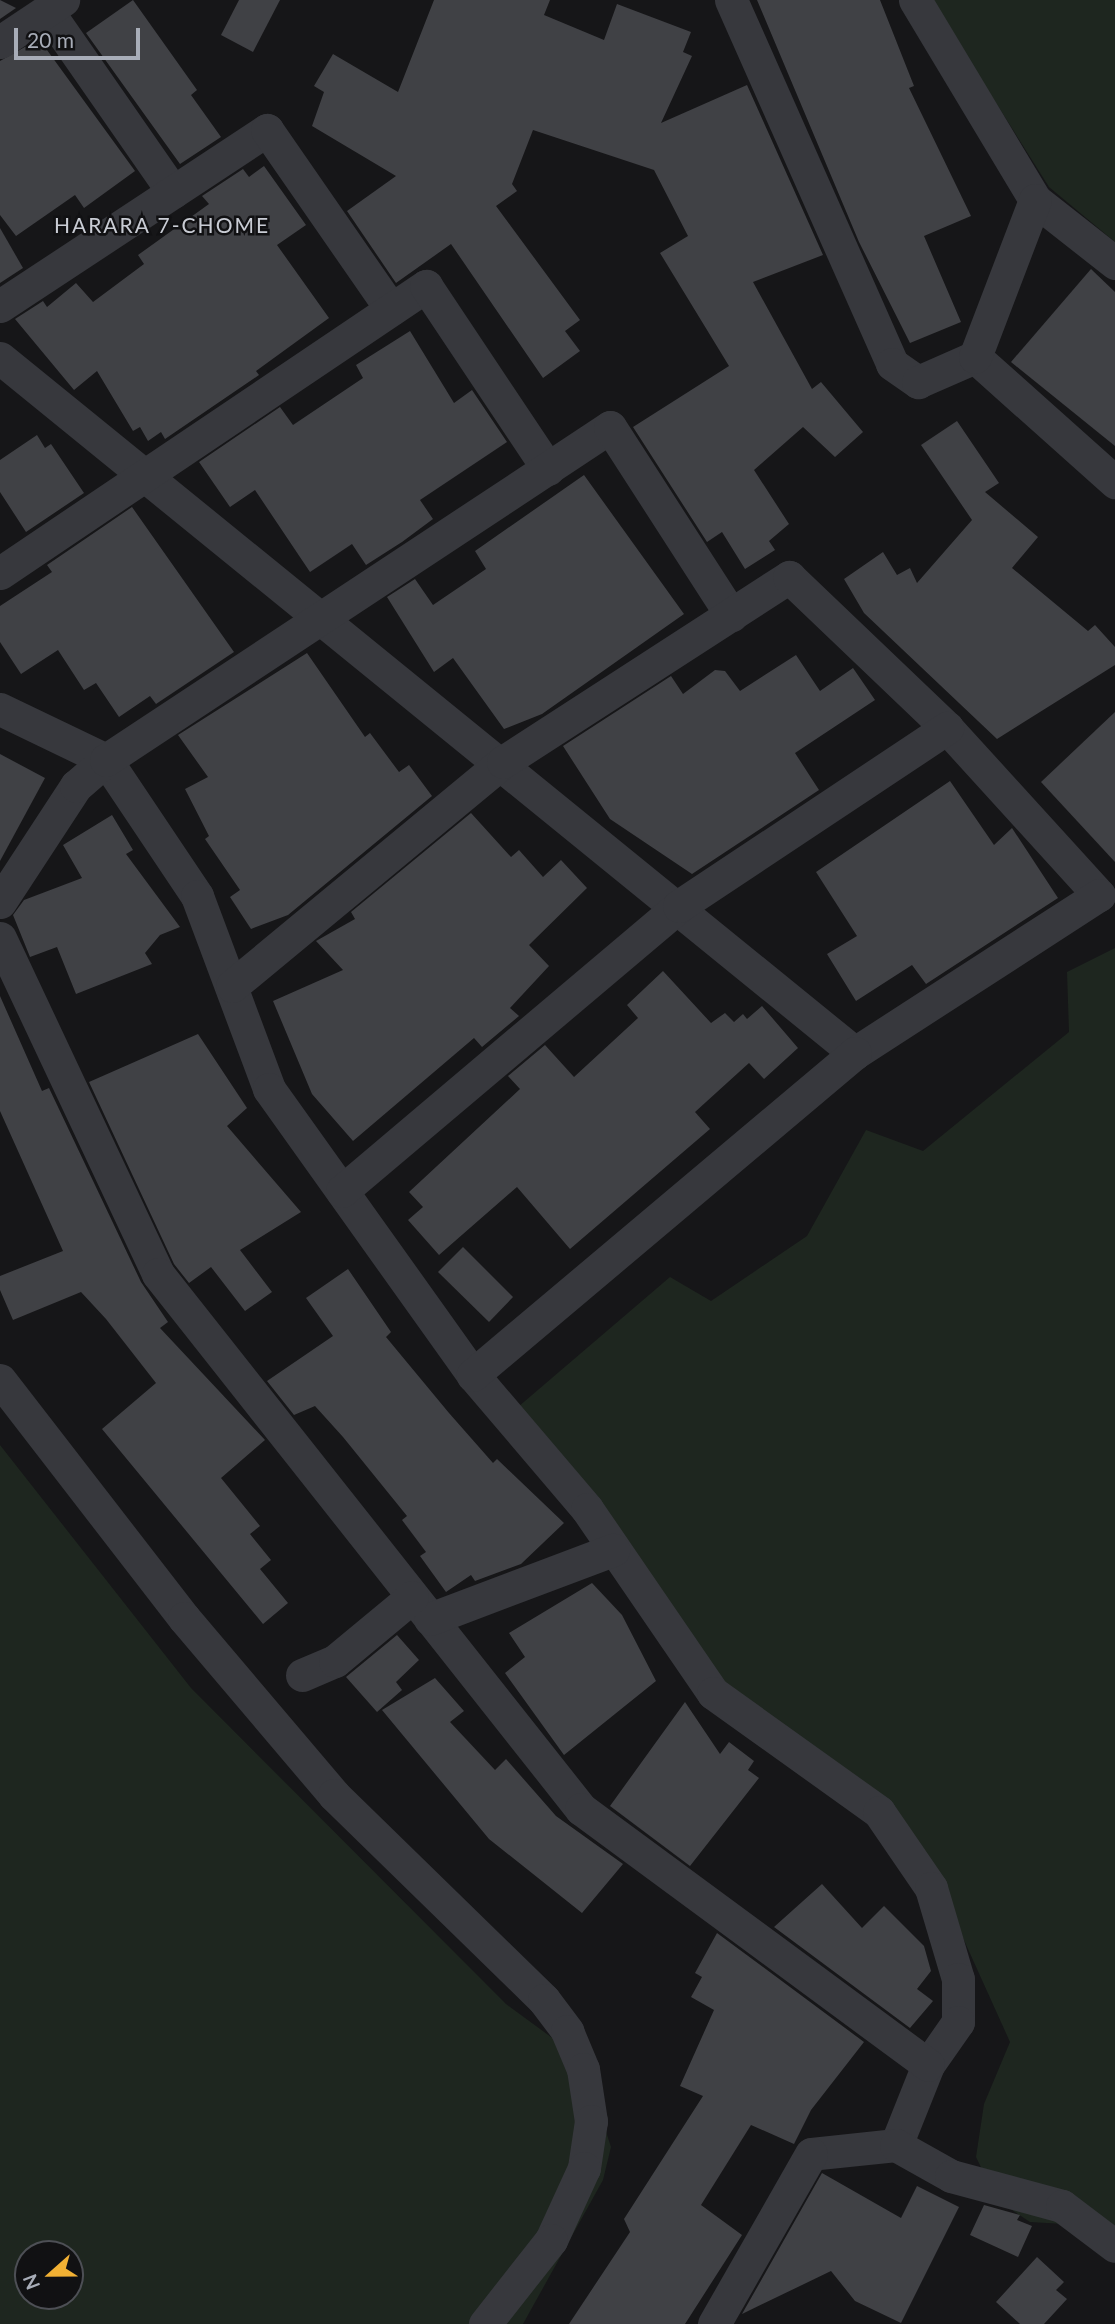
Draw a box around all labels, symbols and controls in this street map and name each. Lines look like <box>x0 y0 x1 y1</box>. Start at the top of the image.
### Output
scale bar <box>18 14 144 58</box>
text: 20 m <box>27 27 74 52</box>
district label: HARARA 7-CHOME <box>55 212 269 238</box>
north arrow <box>14 2240 84 2310</box>
text: N <box>17 2271 44 2293</box>

